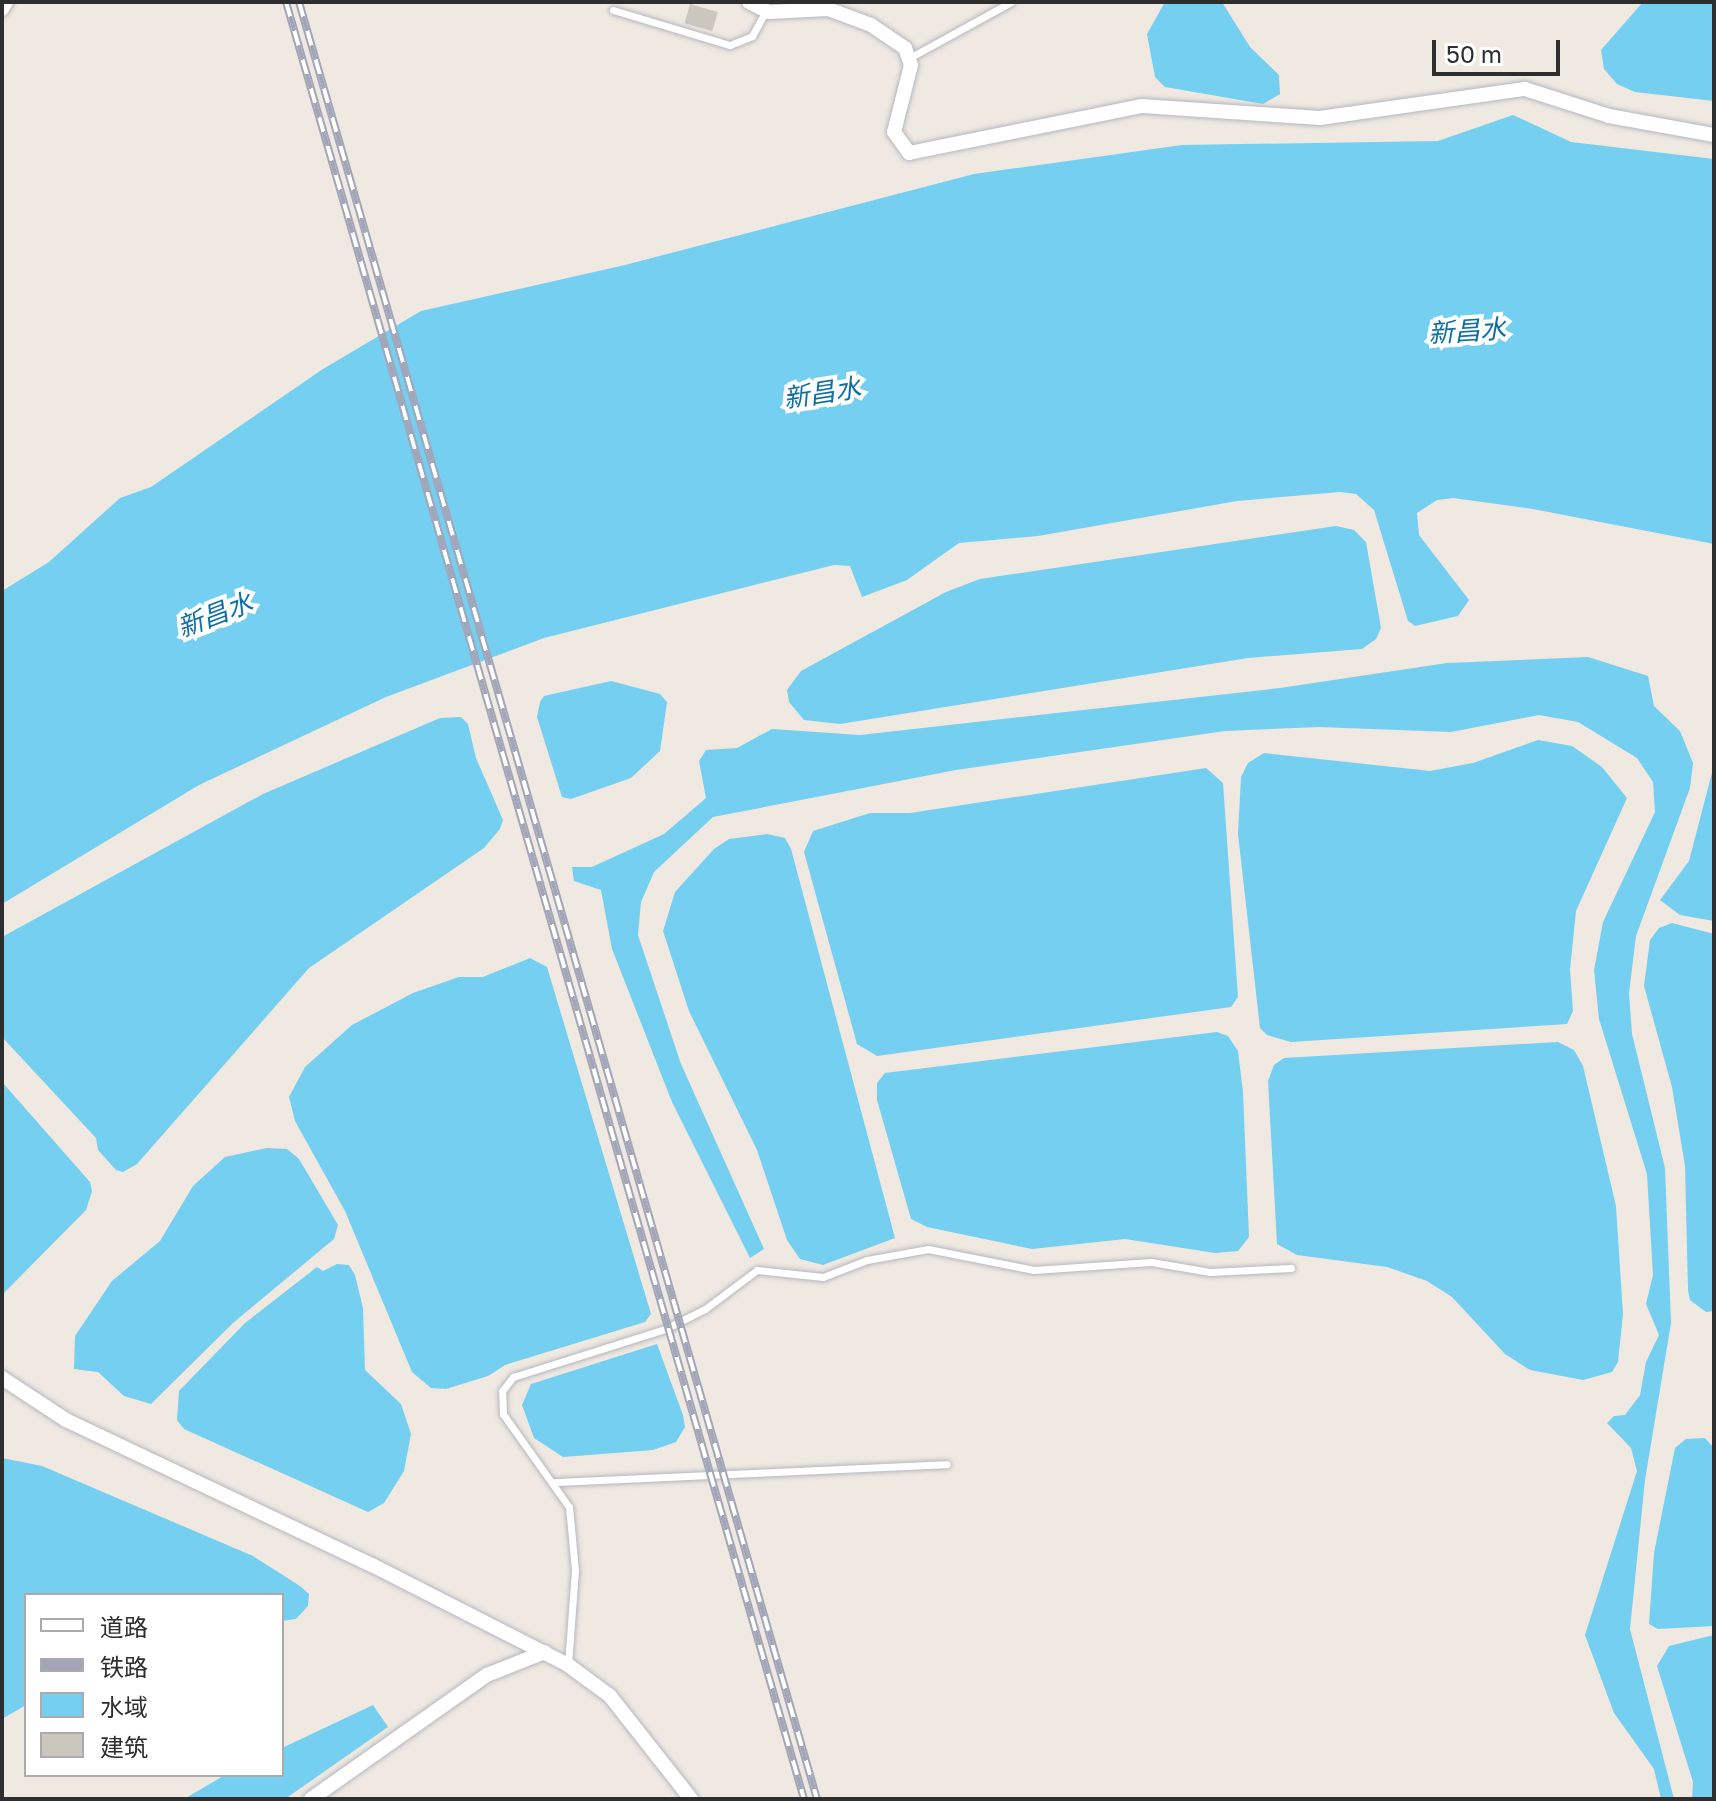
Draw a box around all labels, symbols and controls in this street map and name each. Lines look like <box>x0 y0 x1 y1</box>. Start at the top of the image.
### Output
scale bar <box>1436 24 1564 74</box>
text: 50 m <box>1446 39 1502 68</box>
water label: 新昌水 <box>1427 313 1507 349</box>
water label: 新昌水 <box>781 371 863 415</box>
water label: 新昌水 <box>173 586 257 644</box>
legend <box>24 1593 284 1777</box>
text: 道路 <box>100 1612 148 1641</box>
text: 铁路 <box>100 1652 148 1681</box>
text: 水域 <box>100 1692 148 1721</box>
text: 建筑 <box>100 1732 148 1761</box>

